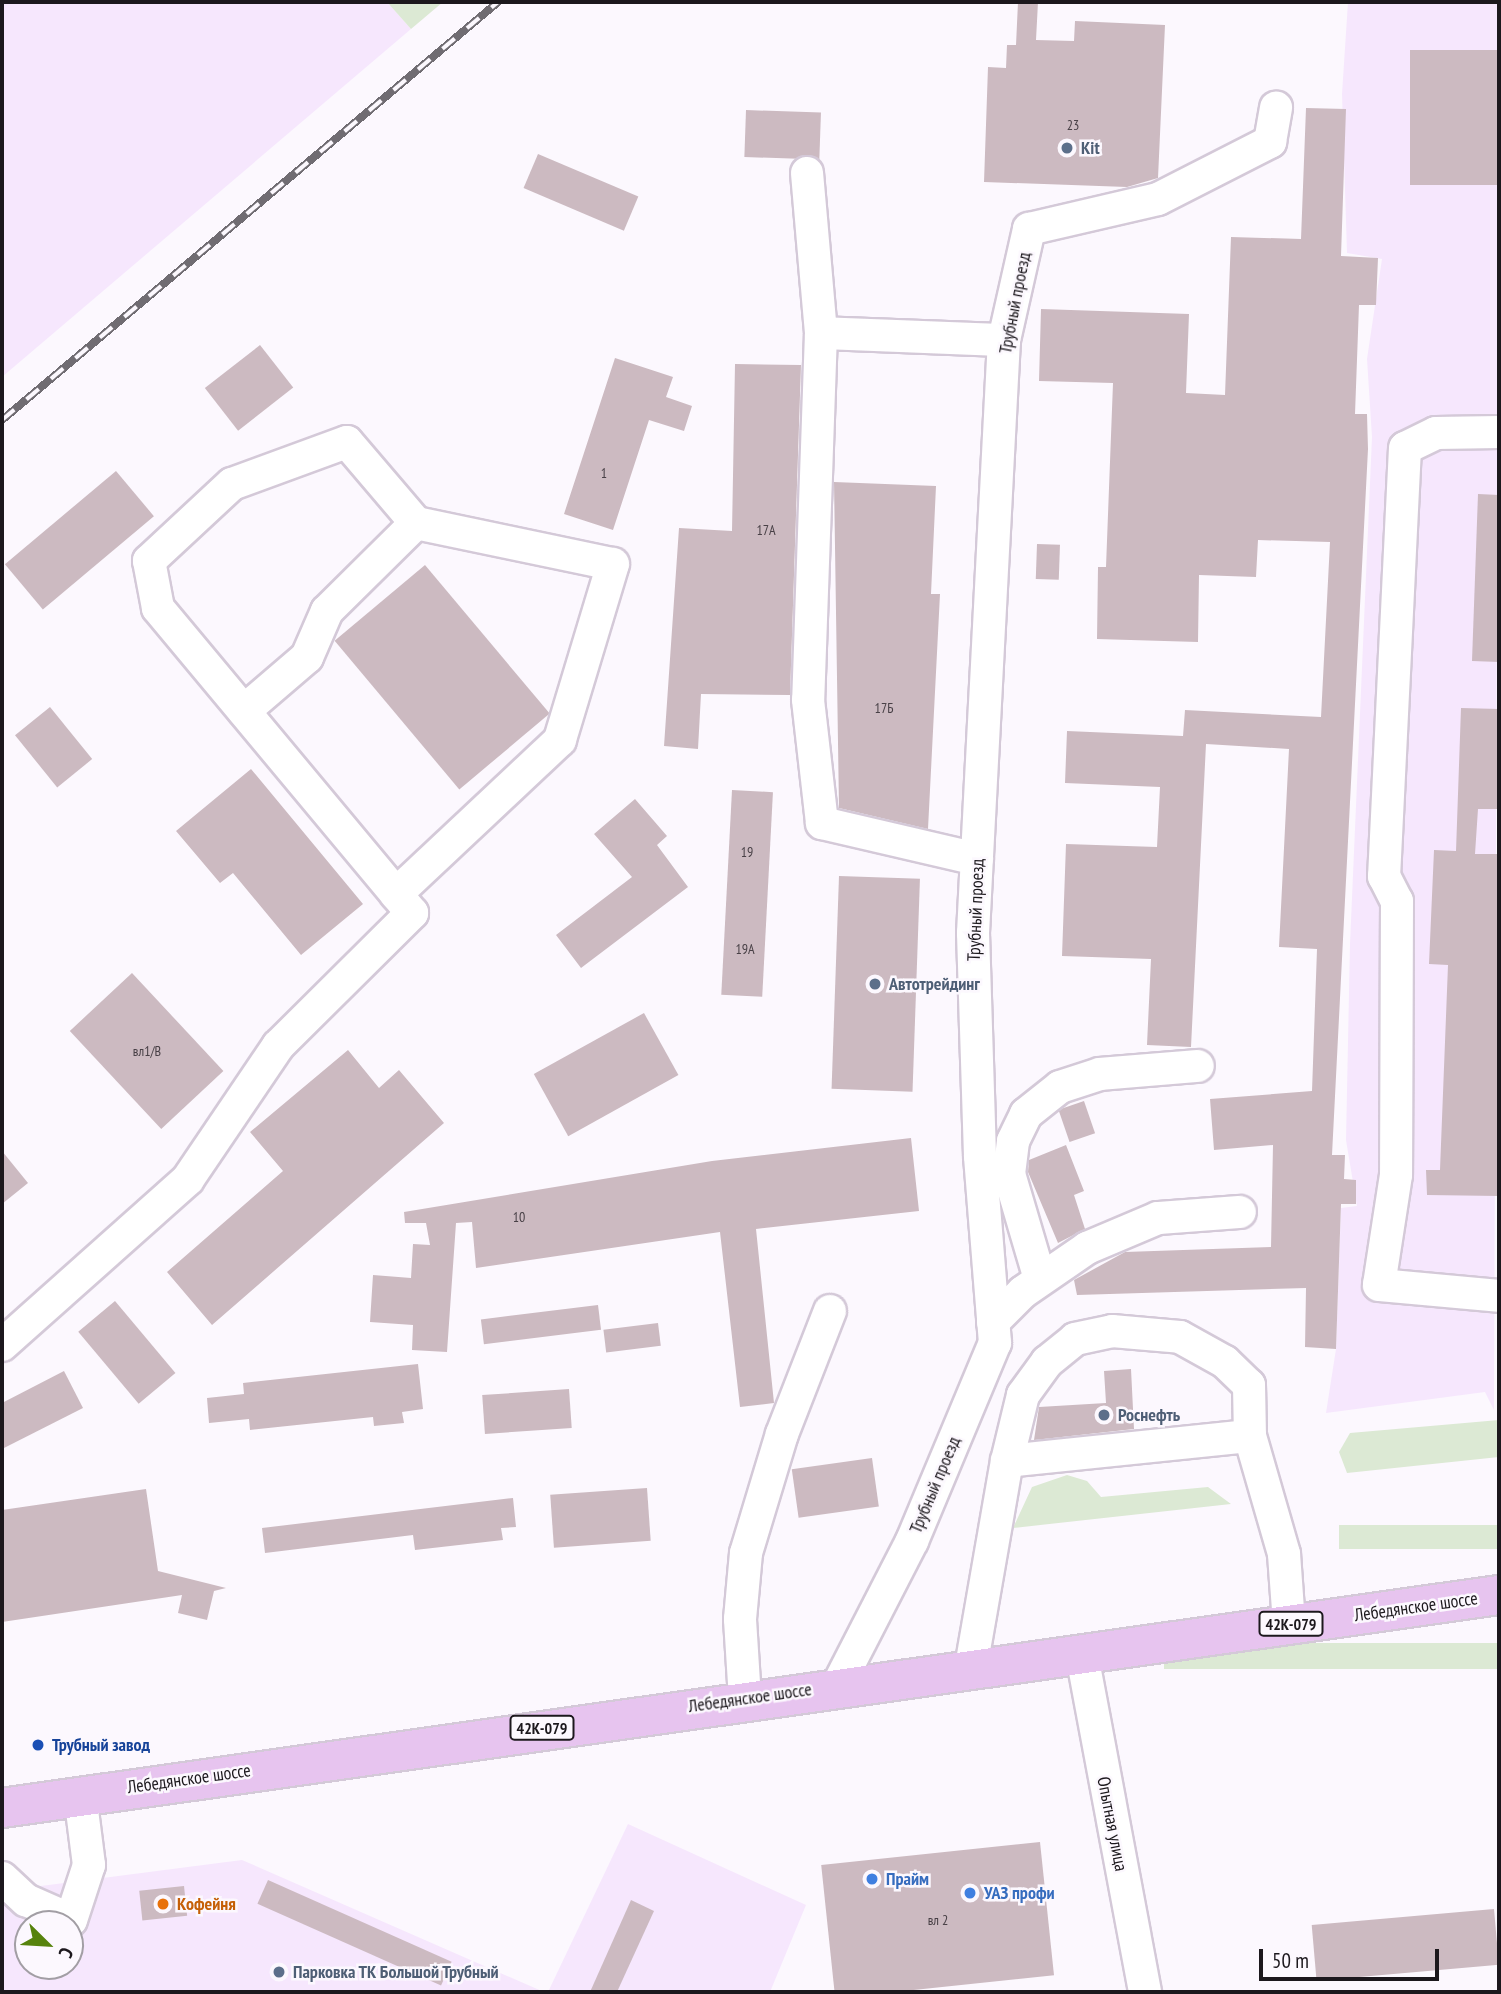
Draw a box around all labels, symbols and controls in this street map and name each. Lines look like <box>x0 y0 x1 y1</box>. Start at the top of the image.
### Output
house number: 23 <box>1067 117 1079 133</box>
place label: Kit <box>1081 137 1100 159</box>
marker: Kit <box>1059 140 1075 156</box>
street label: Трубный проезд <box>995 250 1035 356</box>
house number: 1 <box>601 465 607 481</box>
house number: 17А <box>756 522 776 538</box>
house number: 17Б <box>875 700 893 716</box>
house number: 19 <box>741 844 753 860</box>
street label: Трубный проезд <box>963 858 989 962</box>
house number: 19А <box>735 941 755 957</box>
place label: Автотрейдинг <box>889 973 980 995</box>
marker: Автотрейдинг <box>867 976 883 992</box>
house number: вл1/В <box>133 1043 161 1059</box>
house number: 10 <box>513 1209 525 1225</box>
place label: Роснефть <box>1118 1404 1180 1426</box>
marker: Роснефть <box>1096 1407 1112 1423</box>
street label: Трубный проезд <box>905 1433 965 1537</box>
street label: Лебедянское шоссе <box>1353 1588 1479 1626</box>
road number: 42К-079 <box>1258 1612 1324 1636</box>
street label: Лебедянское шоссе <box>687 1679 813 1717</box>
road number: 42К-079 <box>509 1716 575 1740</box>
place label: Трубный завод <box>52 1734 150 1756</box>
marker: Трубный завод <box>30 1737 46 1753</box>
street label: Лебедянское шоссе <box>126 1760 252 1798</box>
street label: Опытная улица <box>1092 1775 1132 1873</box>
place label: Прайм <box>886 1868 929 1890</box>
marker: Прайм <box>864 1871 880 1887</box>
place label: УАЗ профи <box>984 1882 1055 1904</box>
marker: УАЗ профи <box>962 1885 978 1901</box>
place label: Кофейня <box>177 1893 236 1915</box>
marker: Кофейня <box>155 1896 171 1912</box>
north arrow <box>14 1910 84 1980</box>
house number: вл 2 <box>928 1912 948 1928</box>
scale bar <box>1263 1934 1443 1978</box>
text: С <box>54 1944 79 1962</box>
text: 50 m <box>1272 1947 1309 1974</box>
place label: Парковка ТК Большой Трубный <box>293 1961 500 1983</box>
marker: Парковка ТК Большой Трубный <box>271 1964 287 1980</box>

